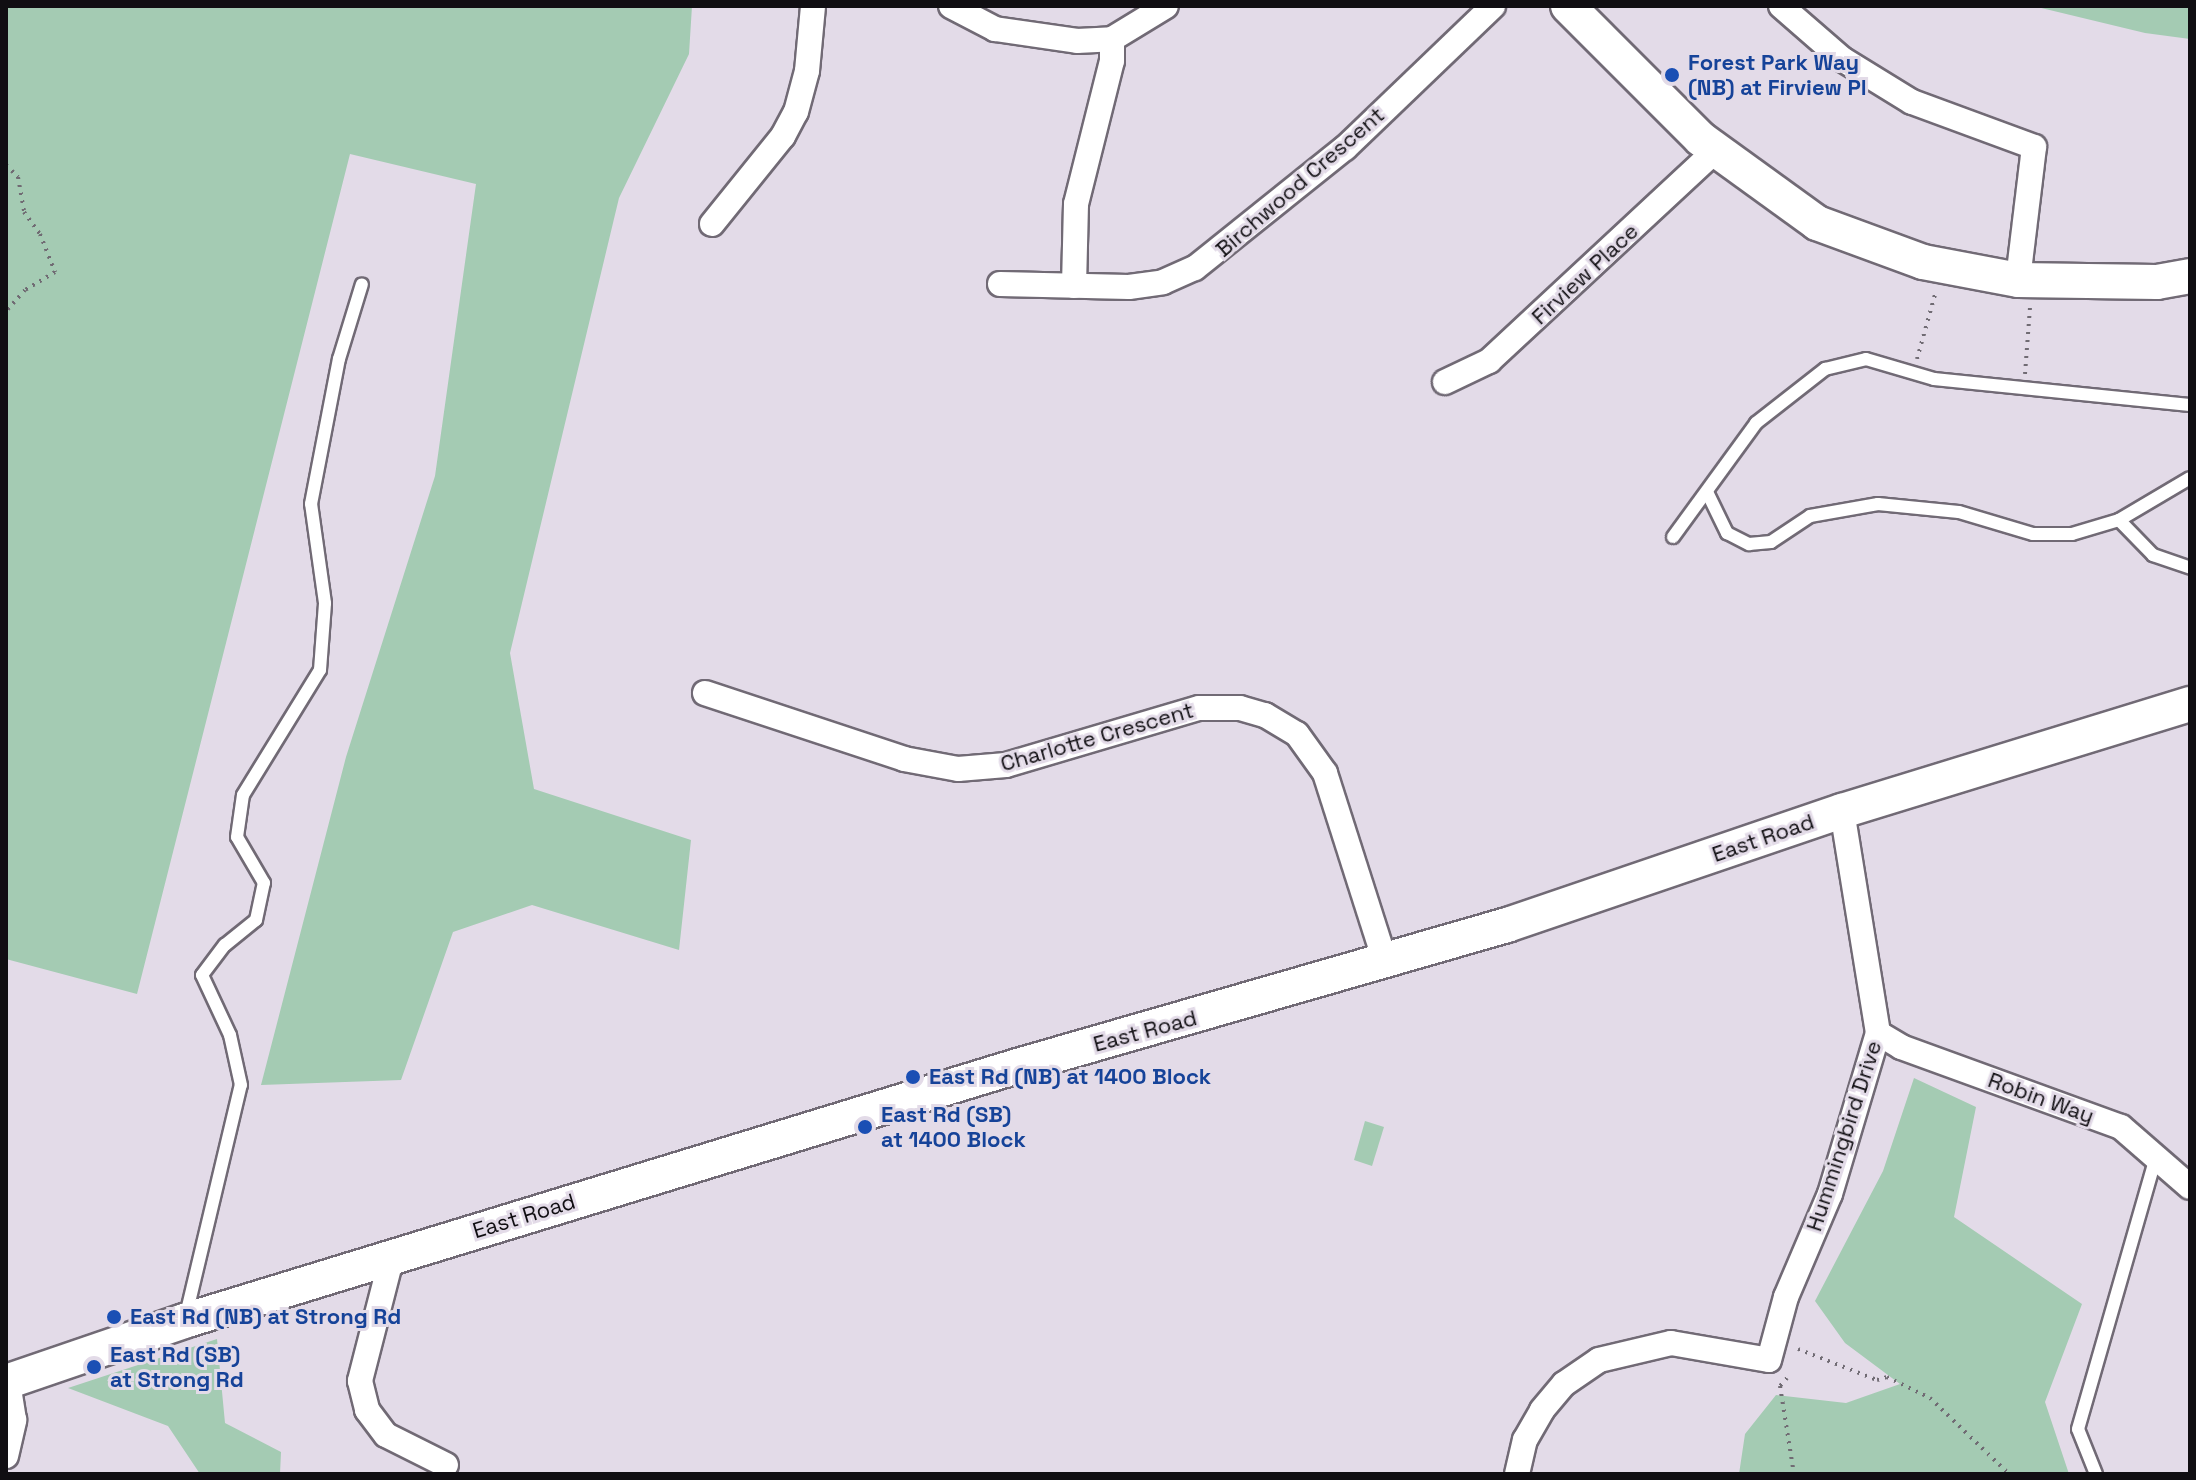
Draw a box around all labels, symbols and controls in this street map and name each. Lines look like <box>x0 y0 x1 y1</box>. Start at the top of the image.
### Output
place label: Forest Park Way (NB) at Firview Pl <box>1688 49 1867 100</box>
marker: Forest Park Way (NB) at Firview Pl <box>1663 66 1681 84</box>
street label: Birchwood Crescent <box>1210 102 1390 262</box>
street label: Firview Place <box>1526 218 1644 330</box>
street label: Charlotte Crescent <box>997 697 1197 777</box>
street label: East Road <box>1709 808 1817 868</box>
street label: East Road <box>1090 1005 1200 1057</box>
street label: Hummingbird Drive <box>1801 1037 1887 1235</box>
place label: East Rd (NB) at 1400 Block <box>929 1064 1211 1090</box>
street label: Robin Way <box>1984 1067 2098 1129</box>
marker: East Rd (NB) at 1400 Block <box>904 1068 922 1086</box>
place label: East Rd (SB) at 1400 Block <box>881 1101 1026 1152</box>
marker: East Rd (SB) at 1400 Block <box>856 1118 874 1136</box>
street label: East Road <box>469 1188 579 1244</box>
place label: East Rd (NB) at Strong Rd <box>130 1304 401 1330</box>
marker: East Rd (NB) at Strong Rd <box>105 1308 123 1326</box>
place label: East Rd (SB) at Strong Rd <box>110 1341 244 1392</box>
marker: East Rd (SB) at Strong Rd <box>85 1358 103 1376</box>

